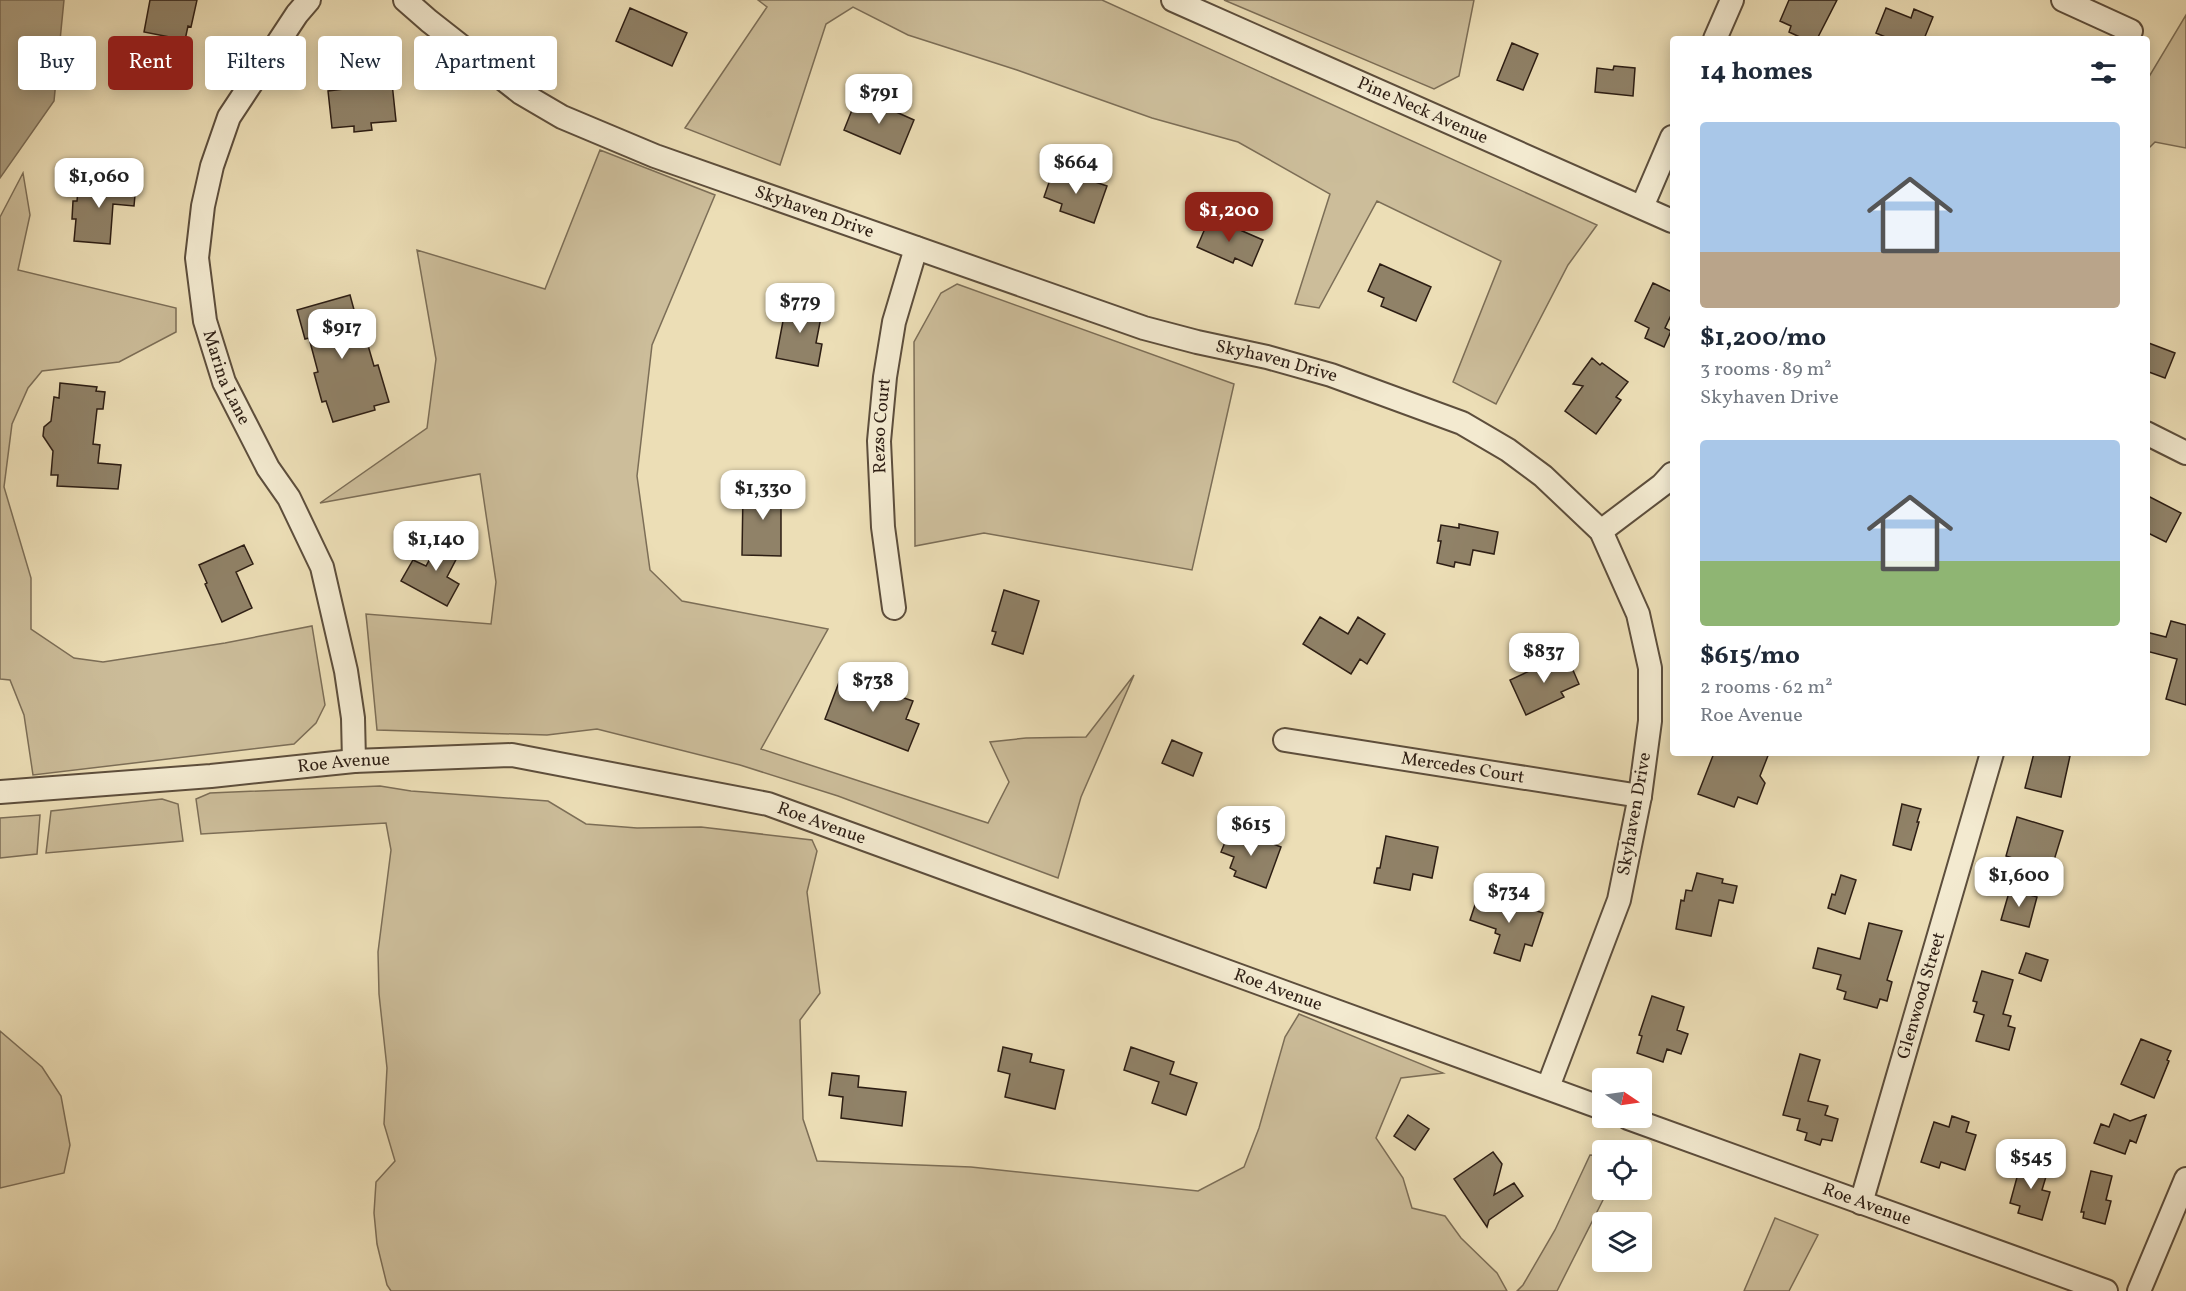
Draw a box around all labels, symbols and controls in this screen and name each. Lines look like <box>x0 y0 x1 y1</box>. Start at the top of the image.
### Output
chip: Buy <box>18 36 96 90</box>
chip: Rent <box>108 36 193 90</box>
chip: Filters <box>205 36 306 90</box>
chip: New <box>318 36 402 90</box>
chip: Apartment <box>414 36 557 90</box>
text: 14 homes <box>1700 54 1813 90</box>
icon: filters <box>2087 56 2120 89</box>
street label: Pine Neck Avenue <box>1353 71 1492 150</box>
pin: $791 <box>843 74 915 125</box>
text: $791 <box>859 79 899 107</box>
pin: $664 <box>1040 144 1112 195</box>
text: $664 <box>1054 149 1098 177</box>
pin: $1,060 <box>50 158 148 209</box>
icon: home <box>1856 161 1964 269</box>
text: $1,060 <box>69 163 129 191</box>
street label: Skyhaven Drive <box>751 180 877 245</box>
pin: $1,200 <box>1180 192 1278 243</box>
text: $1,200 <box>1199 197 1259 225</box>
pin: $779 <box>764 283 836 334</box>
text: $779 <box>780 288 820 316</box>
pin: $917 <box>306 309 378 360</box>
text: $917 <box>322 314 362 342</box>
text: $1,200/mo <box>1700 320 1826 356</box>
street label: Marina Lane <box>196 327 256 429</box>
street label: Skyhaven Drive <box>1213 334 1341 389</box>
text: 3 rooms · 89 m² <box>1700 356 1832 384</box>
street label: Rezso Court <box>866 377 897 474</box>
text: Skyhaven Drive <box>1700 384 1839 412</box>
pin: $1,330 <box>714 470 812 521</box>
text: $1,330 <box>735 475 791 503</box>
icon: home <box>1856 479 1964 587</box>
pin: $1,140 <box>387 521 485 572</box>
text: $1,140 <box>407 526 465 554</box>
pin: $837 <box>1508 633 1580 684</box>
text: $837 <box>1523 638 1565 666</box>
text: $615/mo <box>1700 638 1800 674</box>
pin: $738 <box>837 662 909 713</box>
text: $738 <box>852 667 894 695</box>
text: 2 rooms · 62 m² <box>1700 674 1833 702</box>
text: Roe Avenue <box>1700 702 1803 730</box>
street label: Mercedes Court <box>1399 746 1526 790</box>
street label: Roe Avenue <box>296 747 390 779</box>
street label: Skyhaven Drive <box>1612 750 1658 878</box>
street label: Roe Avenue <box>774 796 869 851</box>
pin: $615 <box>1215 806 1287 857</box>
text: $615 <box>1231 811 1271 839</box>
pin: $1,600 <box>1970 857 2068 908</box>
text: $1,600 <box>1989 862 2049 890</box>
pin: $734 <box>1473 873 1545 924</box>
text: $734 <box>1488 878 1530 906</box>
street label: Glenwood Street <box>1891 929 1952 1062</box>
street label: Roe Avenue <box>1230 962 1326 1018</box>
north arrow <box>1592 1068 1652 1128</box>
map controls <box>1592 1068 1652 1272</box>
pin: $545 <box>1995 1139 2067 1190</box>
button: locate <box>1592 1140 1652 1200</box>
text: $545 <box>2010 1144 2052 1172</box>
street label: Roe Avenue <box>1819 1177 1915 1232</box>
button: layers <box>1592 1212 1652 1272</box>

